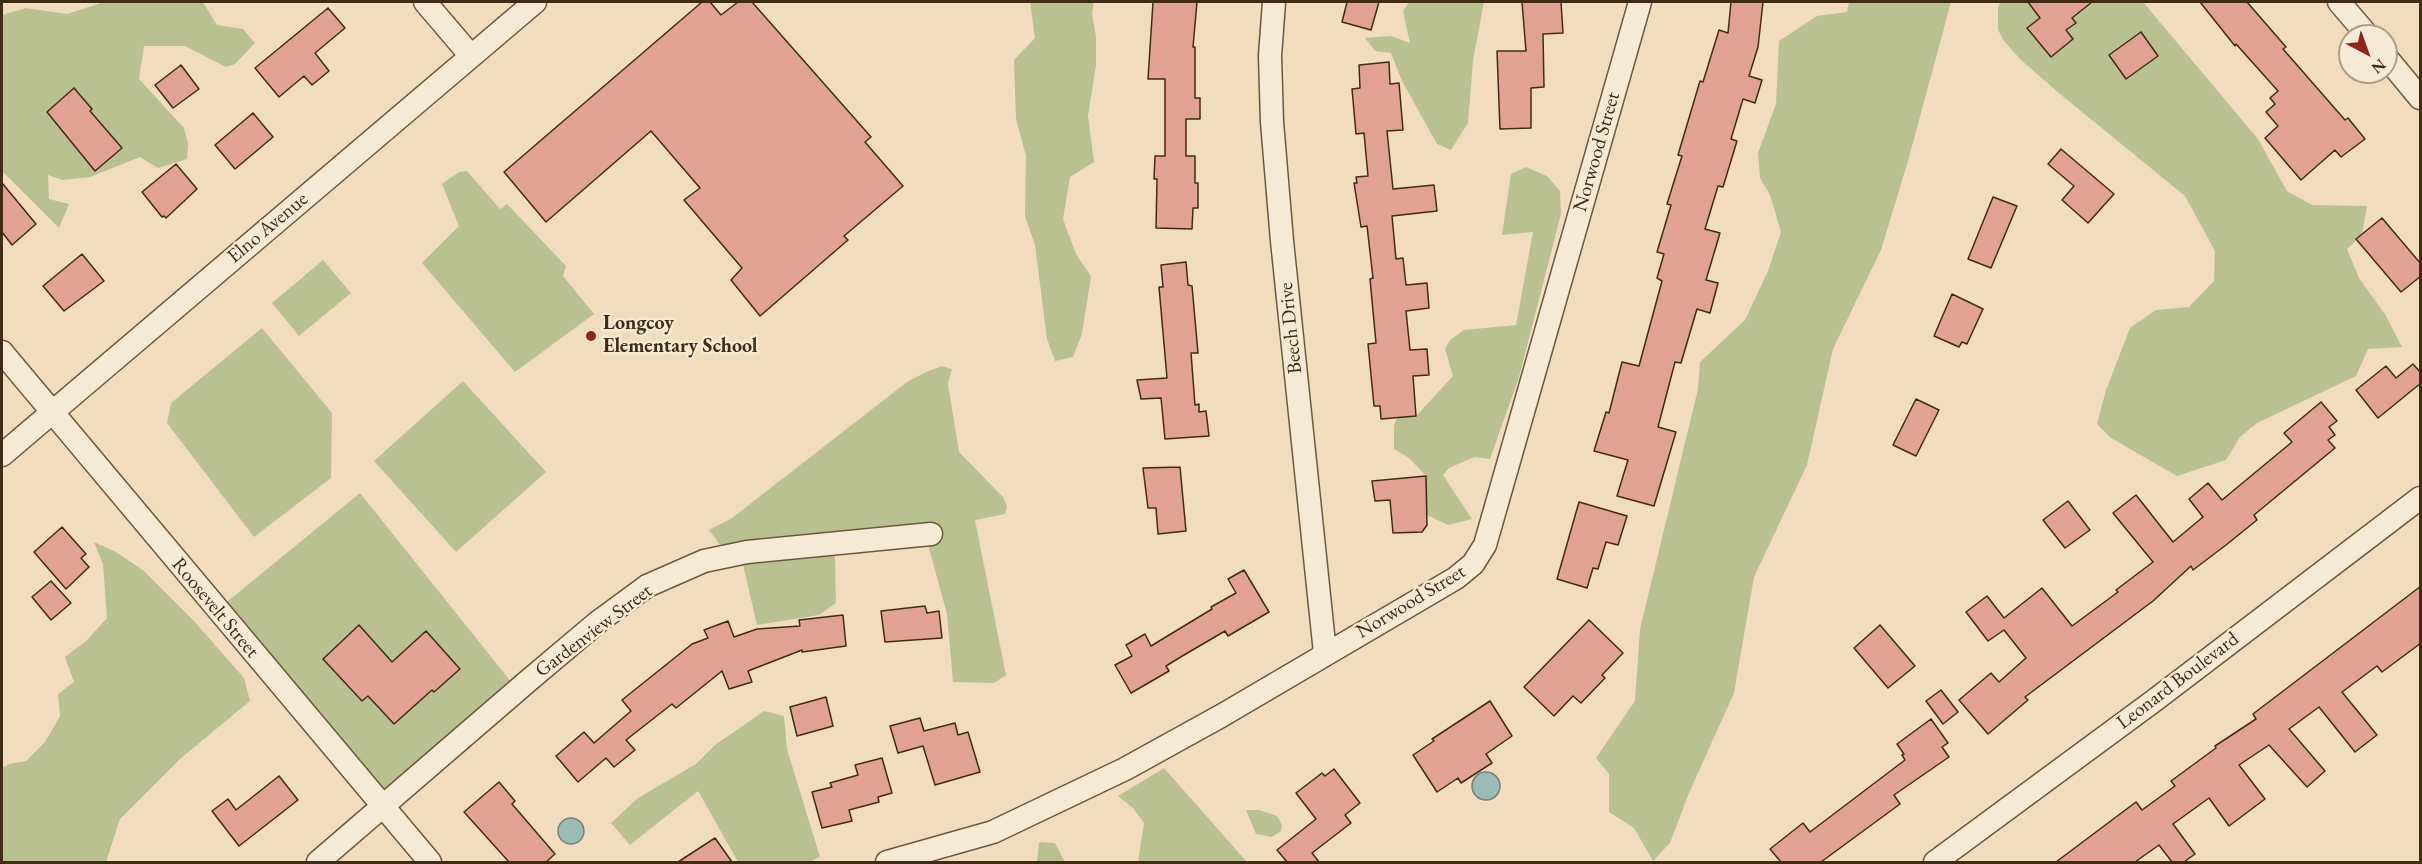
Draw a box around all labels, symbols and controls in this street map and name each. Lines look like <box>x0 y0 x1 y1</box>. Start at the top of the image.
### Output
north arrow <box>2338 24 2398 84</box>
text: N <box>2367 54 2391 79</box>
street label: Norwood Street <box>1568 89 1626 215</box>
street label: Elno Avenue <box>223 187 313 269</box>
street label: Beech Drive <box>1274 281 1308 375</box>
place label: Longcoy Elementary School <box>603 312 757 359</box>
marker: Longcoy Elementary School <box>584 329 598 343</box>
street label: Roosevelt Street <box>166 553 264 663</box>
street label: Norwood Street <box>1352 560 1470 644</box>
street label: Gardenview Street <box>531 579 657 683</box>
street label: Leonard Boulevard <box>2112 627 2244 735</box>

